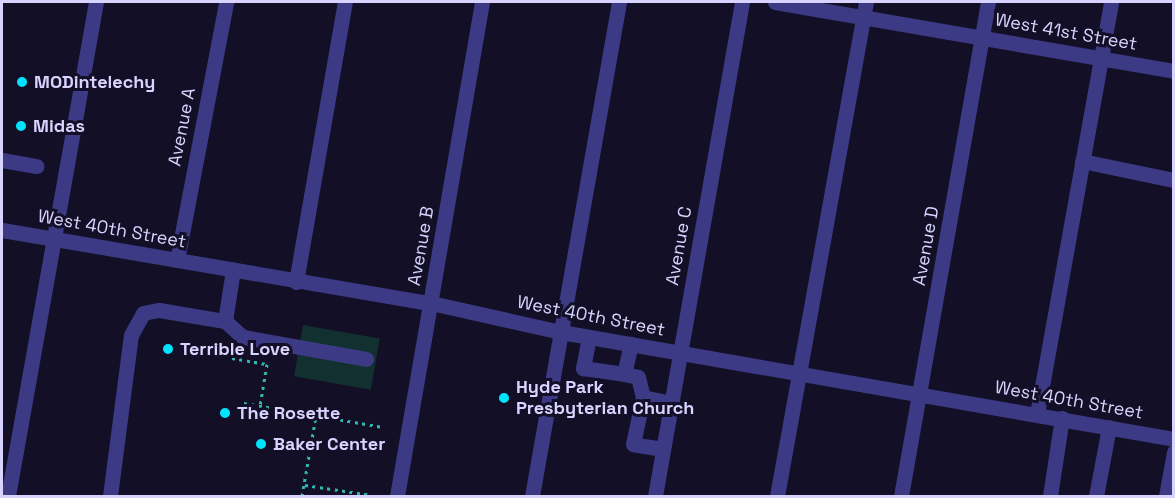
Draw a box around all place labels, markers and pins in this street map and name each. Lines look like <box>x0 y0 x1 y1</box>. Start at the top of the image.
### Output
place label: MODintelechy <box>34 71 155 93</box>
marker: MODintelechy <box>15 75 29 89</box>
place label: Midas <box>33 115 85 137</box>
marker: Midas <box>14 119 28 133</box>
place label: Terrible Love <box>180 338 290 360</box>
marker: Terrible Love <box>161 342 175 356</box>
place label: Hyde Park Presbyterian Church <box>516 377 694 420</box>
marker: Hyde Park Presbyterian Church <box>497 391 511 405</box>
place label: The Rosette <box>237 402 340 424</box>
marker: The Rosette <box>218 406 232 420</box>
place label: Baker Center <box>273 433 385 455</box>
marker: Baker Center <box>254 437 268 451</box>

